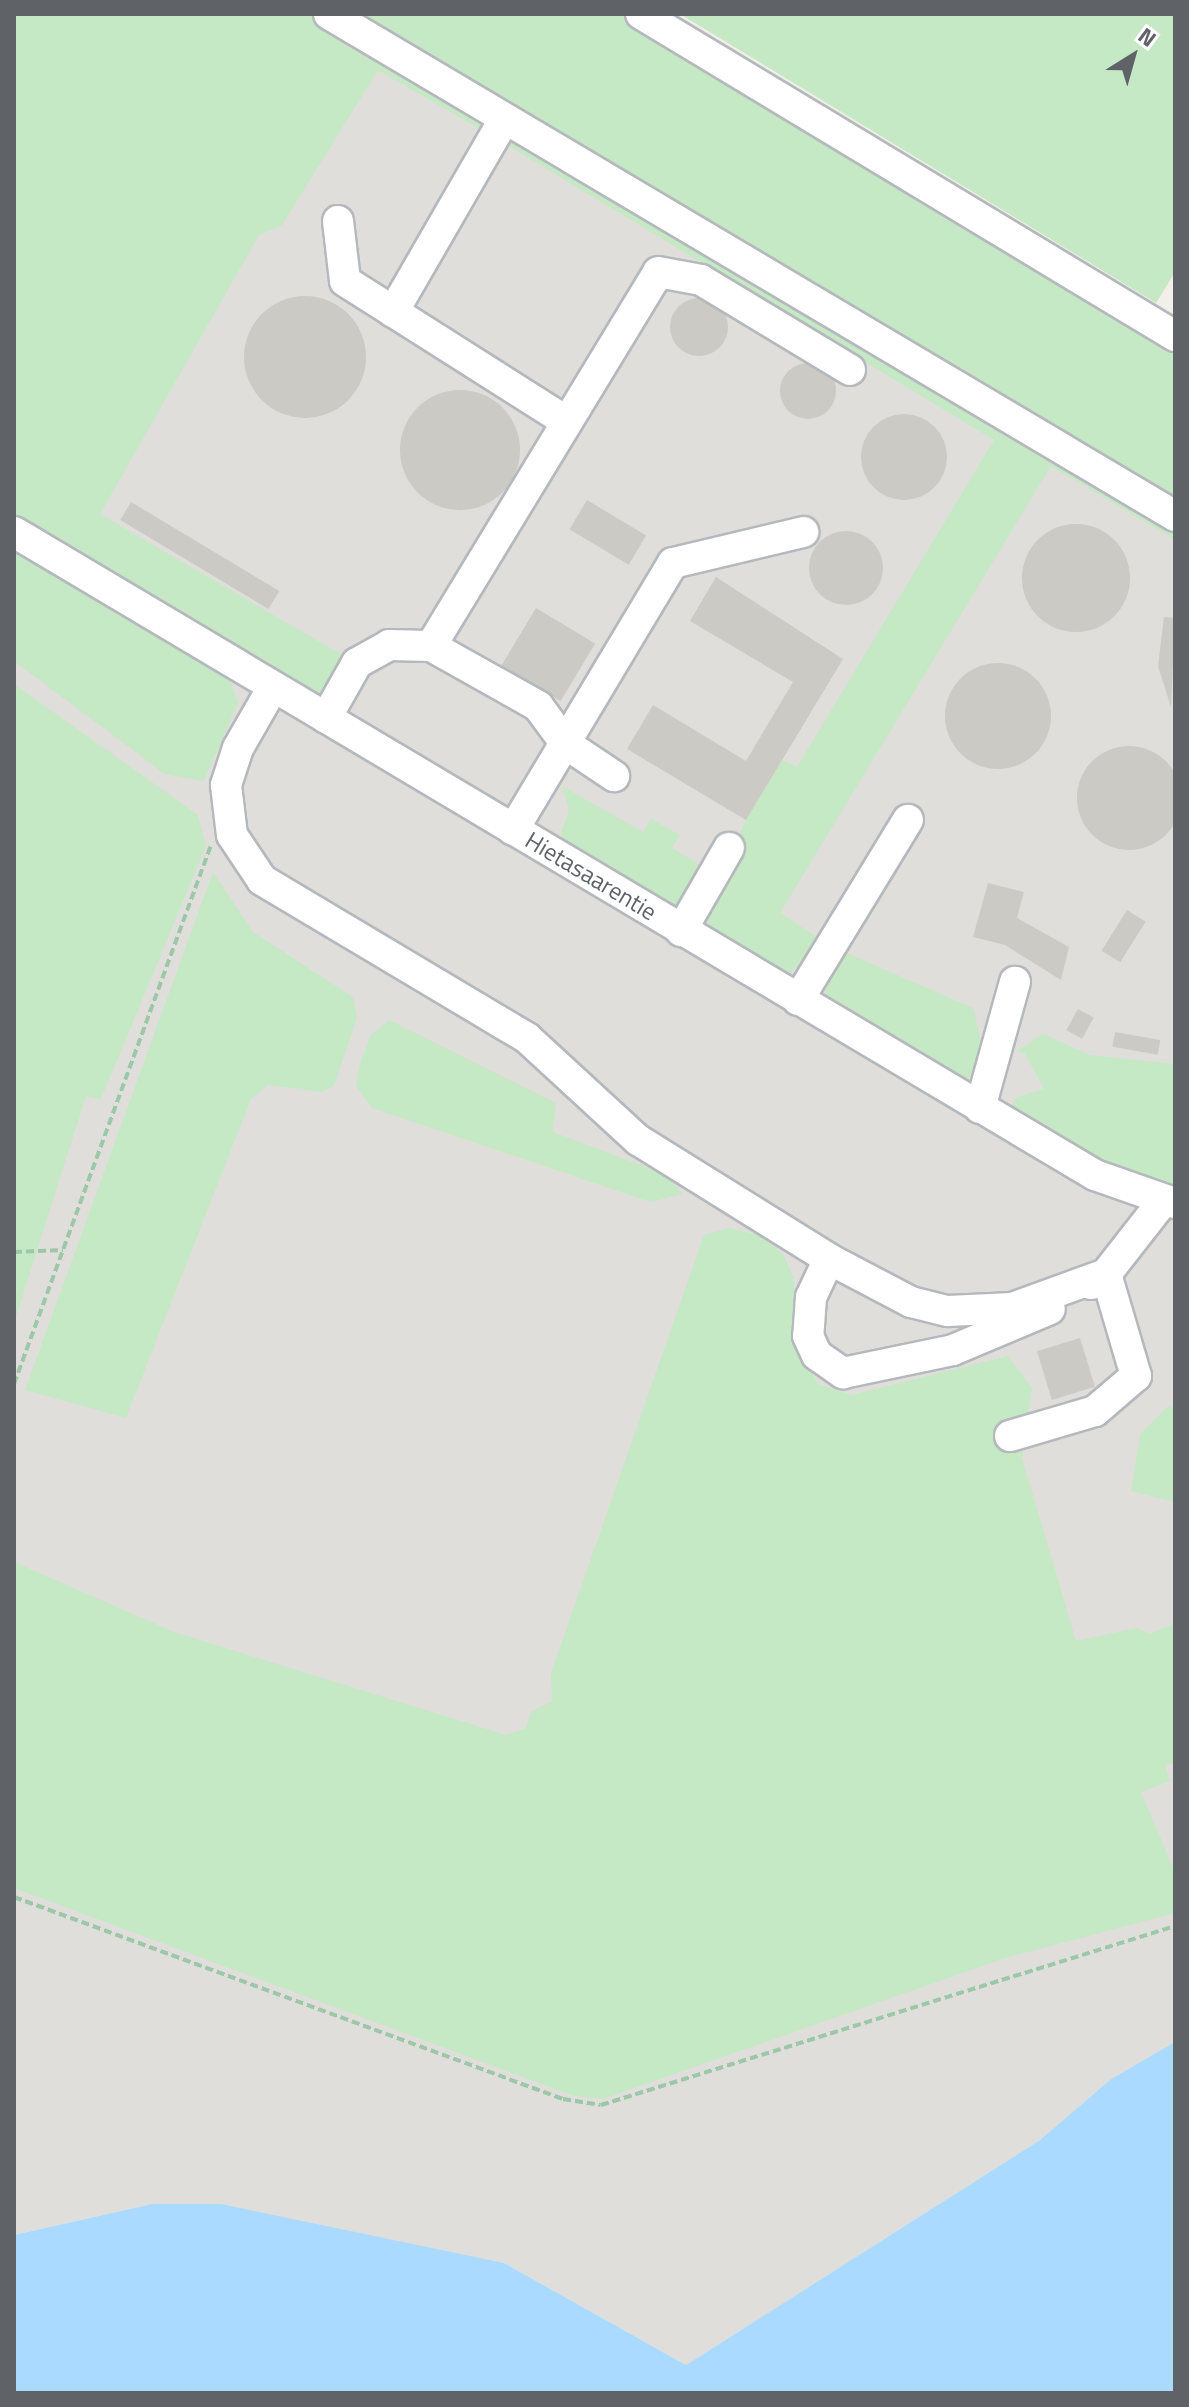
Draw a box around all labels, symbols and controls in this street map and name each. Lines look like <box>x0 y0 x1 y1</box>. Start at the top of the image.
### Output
north arrow <box>1093 16 1173 96</box>
text: N <box>1131 19 1164 55</box>
street label: Hietasaarentie <box>520 826 662 926</box>

